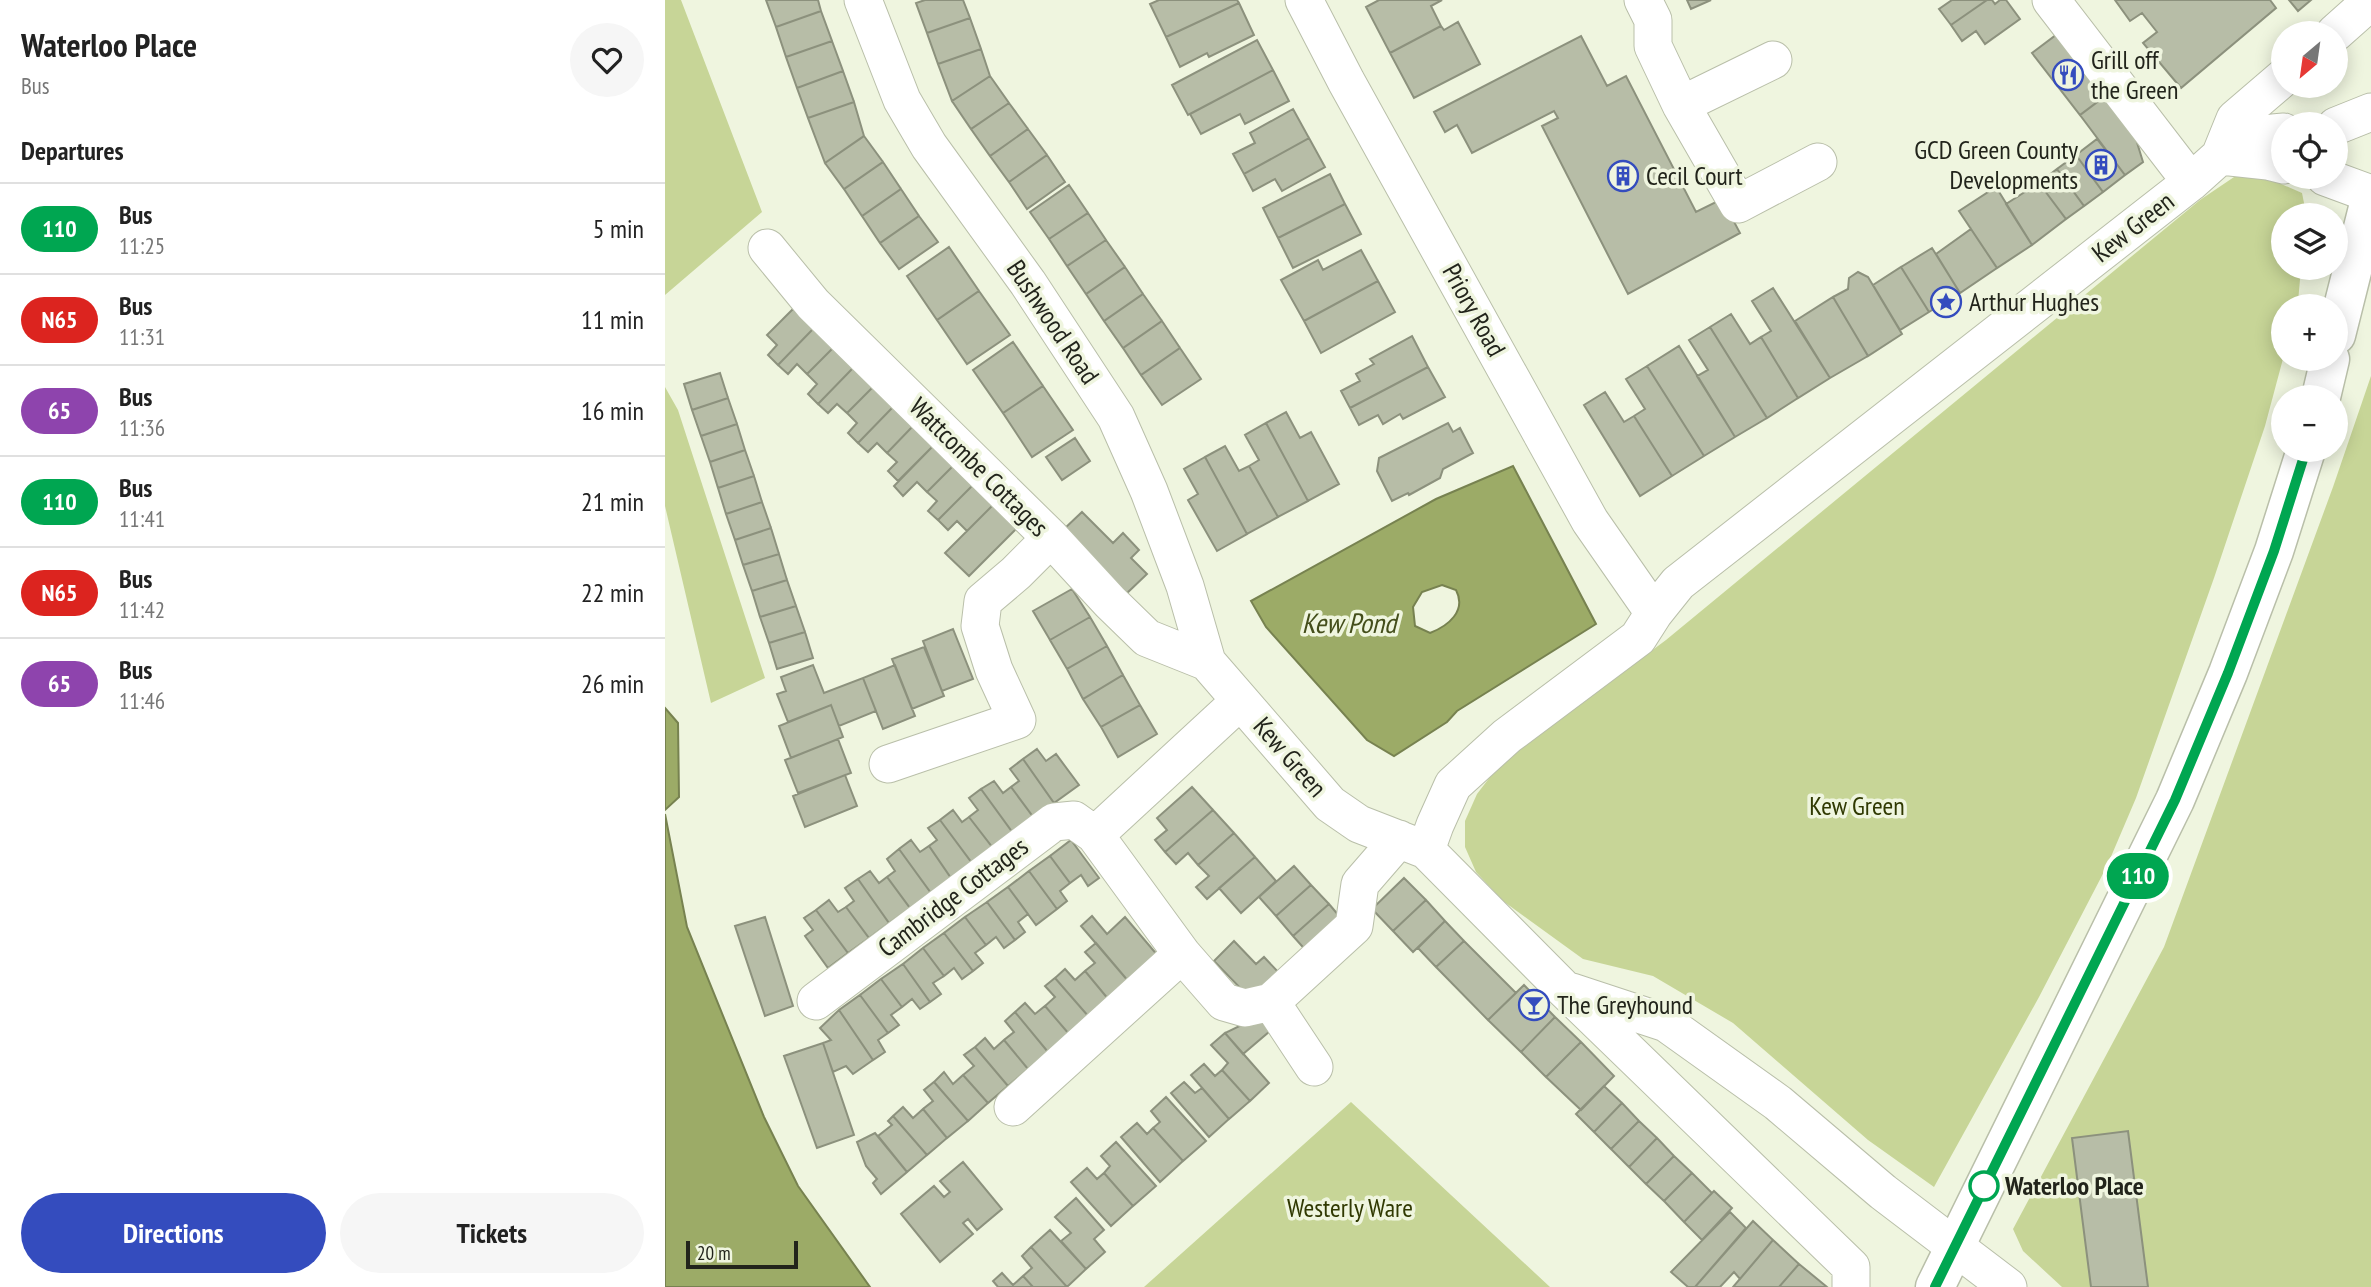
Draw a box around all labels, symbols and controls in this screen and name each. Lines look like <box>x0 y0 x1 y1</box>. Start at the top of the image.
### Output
north arrow <box>2271 21 2349 98</box>
map controls <box>2271 21 2348 462</box>
text: Waterloo Place <box>21 23 197 66</box>
button: heart <box>570 23 644 97</box>
place label: Grill off the Green <box>2091 43 2178 106</box>
restaurant icon: Grill off the Green <box>2051 58 2085 92</box>
text: Bus <box>21 71 50 100</box>
button: locate <box>2271 112 2348 189</box>
place label: GCD Green County Developments <box>1914 133 2078 196</box>
text: Departures <box>21 134 124 167</box>
building icon: GCD Green County Developments <box>2084 148 2118 182</box>
building icon: Cecil Court <box>1606 159 1640 193</box>
place label: Cecil Court <box>1646 159 1743 192</box>
street label: Kew Green <box>2085 184 2180 269</box>
text: Bus <box>119 198 152 231</box>
button: layers <box>2271 203 2348 280</box>
text: 5 min <box>593 212 644 245</box>
text: 110 <box>42 213 77 244</box>
text: 11:25 <box>119 231 165 260</box>
street label: Bushwood Road <box>1000 253 1107 390</box>
street label: Priory Road <box>1436 258 1513 362</box>
place icon: Arthur Hughes <box>1929 285 1963 319</box>
place label: Arthur Hughes <box>1969 285 2099 318</box>
text: Bus <box>119 289 152 322</box>
button: + <box>2271 294 2348 371</box>
text: 11 min <box>581 303 644 336</box>
text: N65 <box>42 304 77 335</box>
text: 11:31 <box>119 322 165 351</box>
text: Bus <box>119 380 152 413</box>
button: − <box>2271 385 2348 462</box>
street label: Wattcombe Cottages <box>903 390 1056 543</box>
text: 16 min <box>581 394 644 427</box>
text: 65 <box>48 395 71 426</box>
text: 11:36 <box>119 413 165 442</box>
text: Bus <box>119 471 152 504</box>
text: 21 min <box>581 485 644 518</box>
text: 110 <box>42 486 77 517</box>
text: 11:41 <box>119 504 165 533</box>
text: Bus <box>119 562 152 595</box>
text: 22 min <box>581 576 644 609</box>
text: N65 <box>42 577 77 608</box>
text: 11:42 <box>119 595 165 624</box>
water label: Kew Pond <box>1302 604 1400 641</box>
text: Bus <box>119 653 152 686</box>
text: 26 min <box>581 667 644 700</box>
text: 65 <box>48 668 71 699</box>
text: 11:46 <box>119 686 165 715</box>
street label: Kew Green <box>1247 710 1334 803</box>
park label: Kew Green <box>1809 789 1905 822</box>
street label: Cambridge Cottages <box>871 829 1034 964</box>
line badge: 110 <box>2098 853 2178 899</box>
text: 110 <box>2121 860 2155 891</box>
bar icon: The Greyhound <box>1517 988 1551 1022</box>
place label: The Greyhound <box>1557 988 1693 1021</box>
place label: Waterloo Place <box>2004 1169 2144 1202</box>
marker: Waterloo Place <box>1969 1171 1999 1201</box>
park label: Westerly Ware <box>1287 1191 1413 1224</box>
button: Directions <box>21 1193 326 1273</box>
button: Tickets <box>340 1193 644 1273</box>
scale bar <box>686 1238 798 1270</box>
text: 20 m <box>697 1241 731 1265</box>

